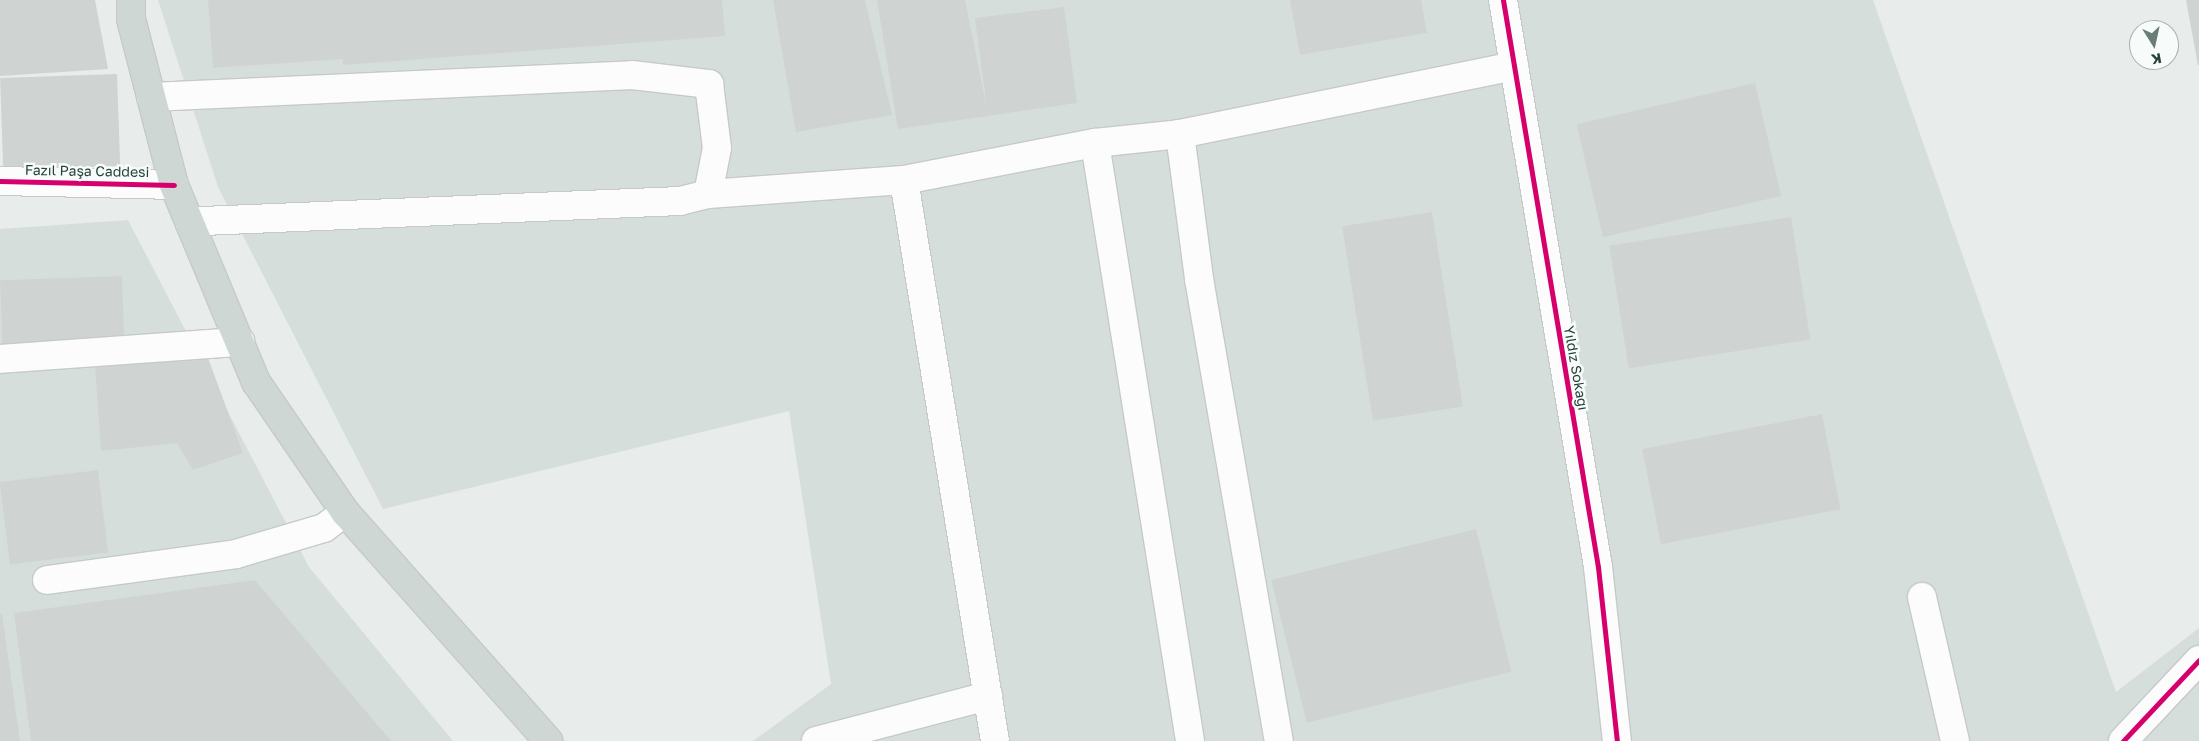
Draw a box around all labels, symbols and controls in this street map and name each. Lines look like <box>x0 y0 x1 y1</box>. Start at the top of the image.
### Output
north arrow <box>2129 20 2179 70</box>
text: K <box>2150 50 2163 69</box>
street label: Fazıl Paşa Caddesi <box>25 162 149 180</box>
street label: Yıldız Sokağı <box>1560 324 1592 412</box>

